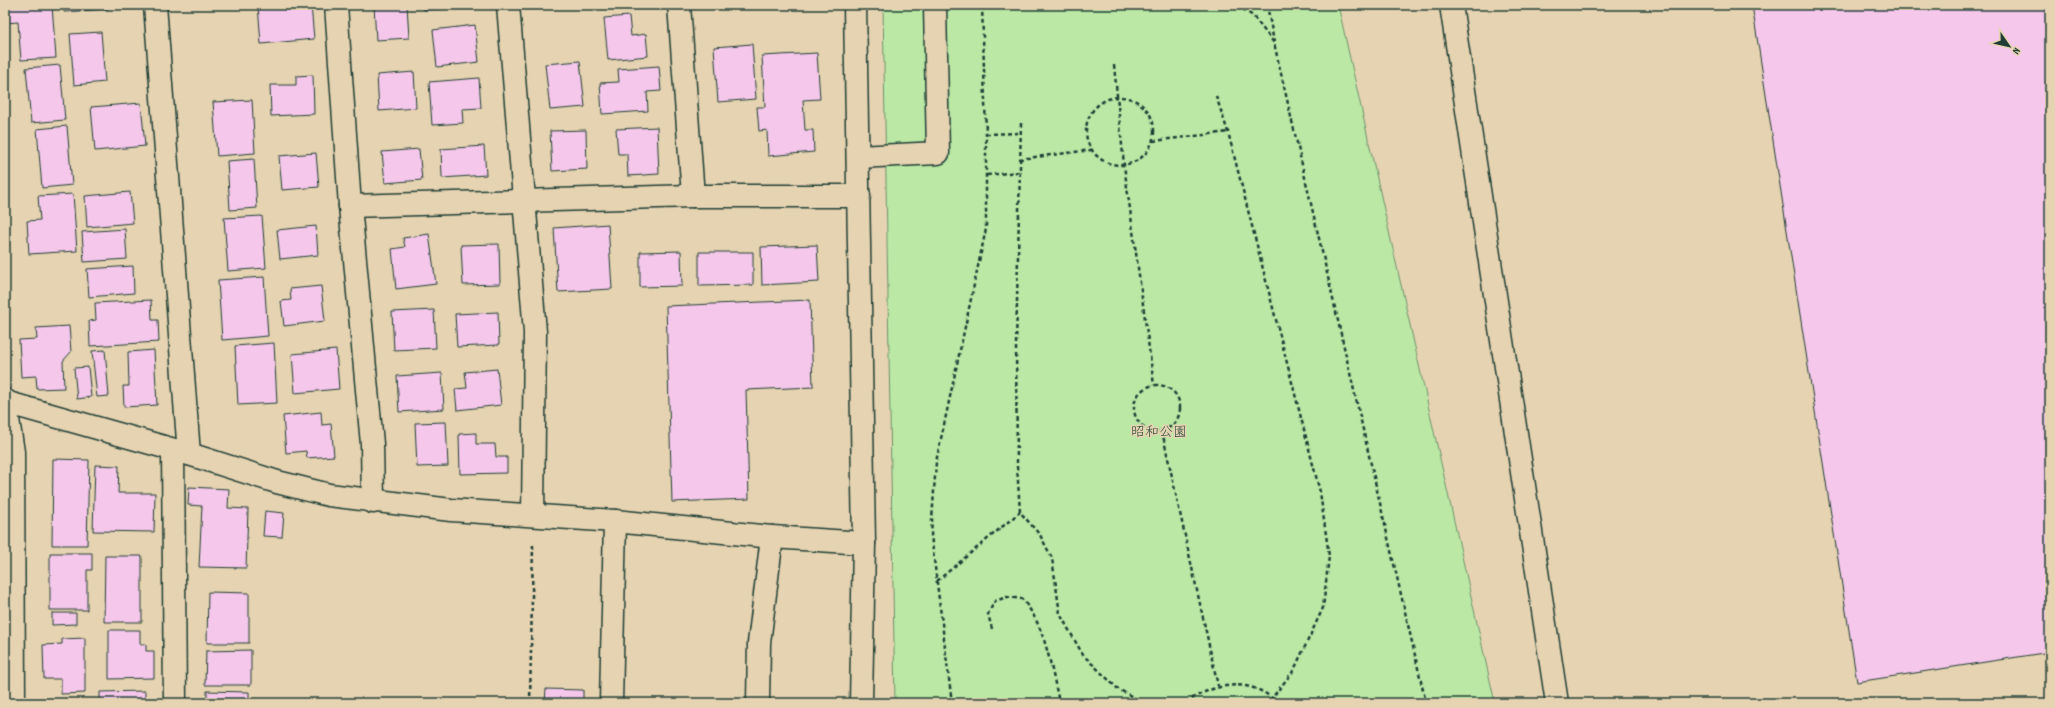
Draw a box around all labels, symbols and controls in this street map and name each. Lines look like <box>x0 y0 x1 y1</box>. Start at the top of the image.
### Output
north arrow <box>1989 26 2029 66</box>
text: N <box>2007 44 2024 58</box>
park label: 昭和公園 <box>1131 423 1187 443</box>

